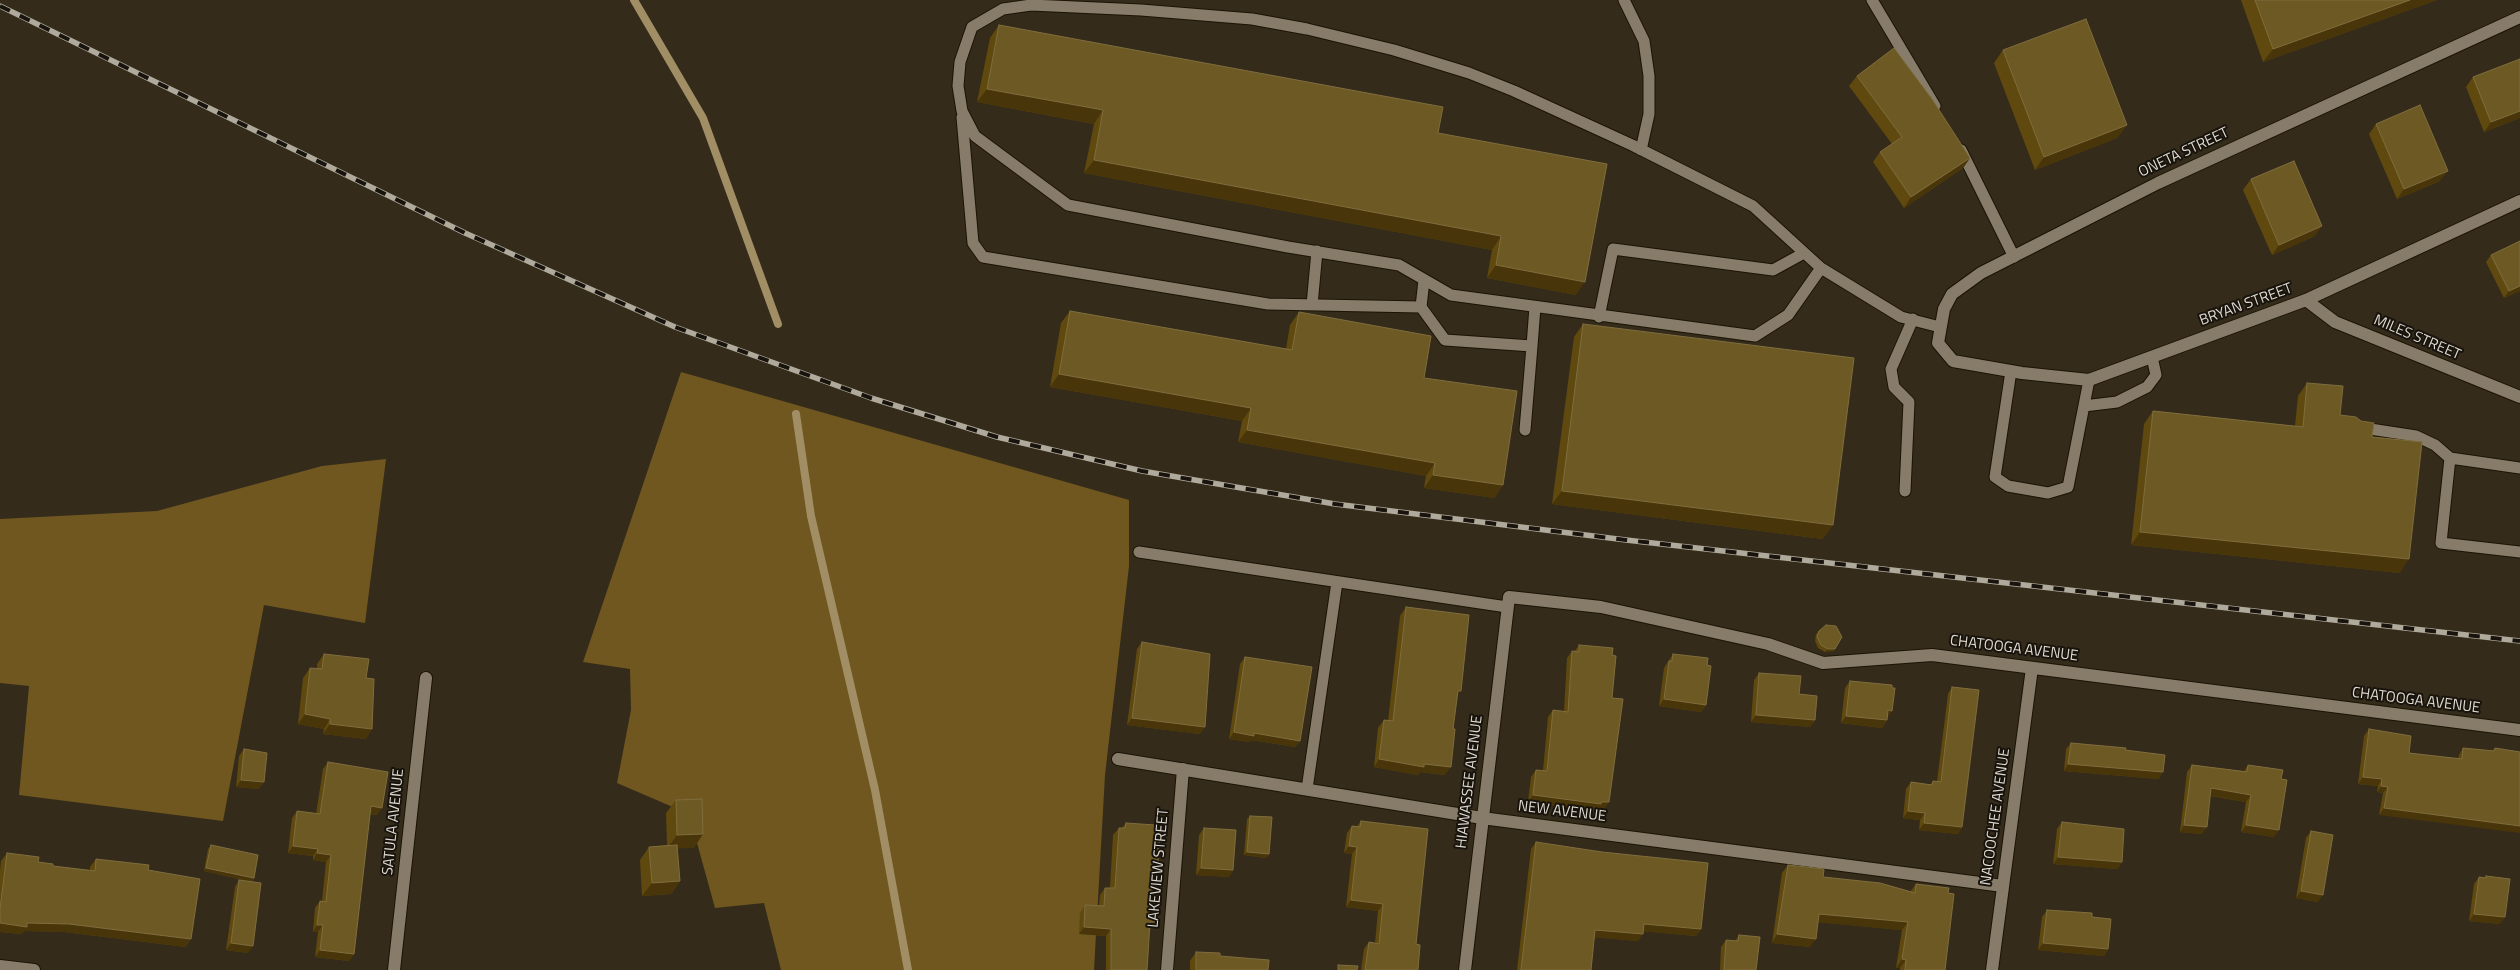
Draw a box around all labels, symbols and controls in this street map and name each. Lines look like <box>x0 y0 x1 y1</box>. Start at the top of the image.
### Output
street label: ONETA STREET <box>2136 124 2232 182</box>
street label: BRYAN STREET <box>2197 280 2295 330</box>
street label: MILES STREET <box>2371 312 2463 364</box>
street label: CHATOOGA AVENUE <box>1949 632 2079 666</box>
street label: CHATOOGA AVENUE <box>2351 684 2481 718</box>
street label: HIAWASSEE AVENUE <box>1453 714 1487 850</box>
street label: NACOOCHEE AVENUE <box>1977 747 2015 887</box>
street label: SATULA AVENUE <box>379 768 409 876</box>
street label: NEW AVENUE <box>1517 798 1607 826</box>
street label: LAKEVIEW STREET <box>1145 807 1173 929</box>

